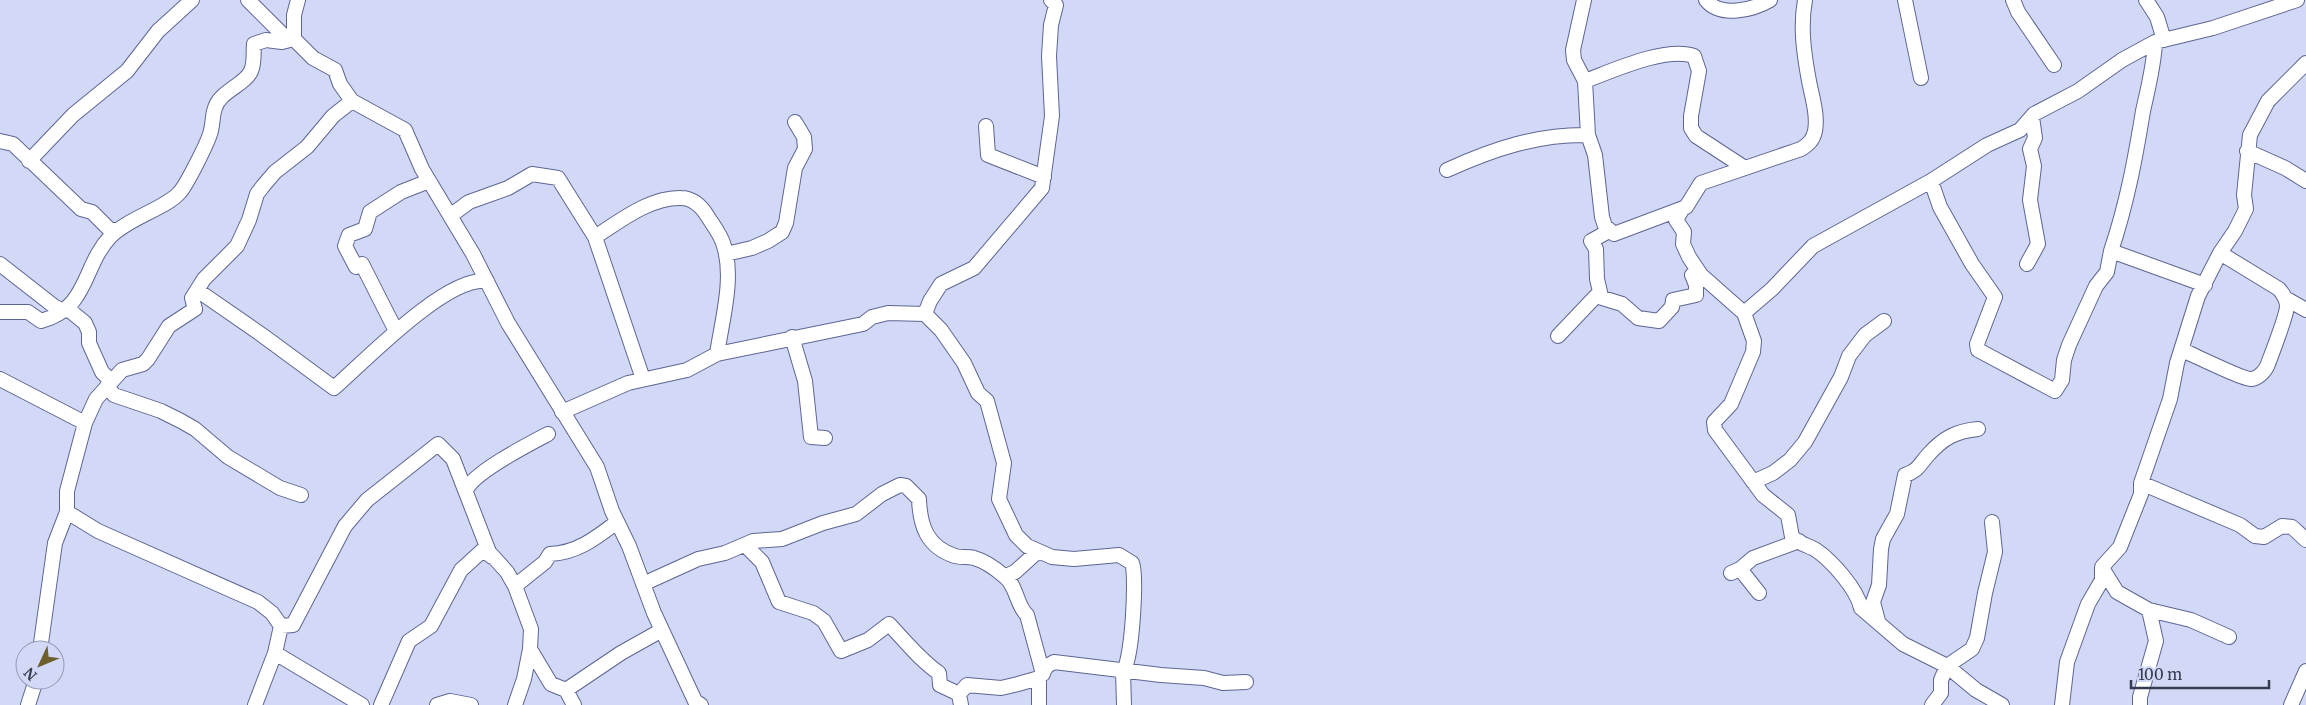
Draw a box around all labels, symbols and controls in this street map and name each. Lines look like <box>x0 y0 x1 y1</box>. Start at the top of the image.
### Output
north arrow <box>15 640 65 690</box>
scale bar <box>2131 658 2268 690</box>
text: N <box>20 664 41 684</box>
text: 100 m <box>2138 665 2182 684</box>

